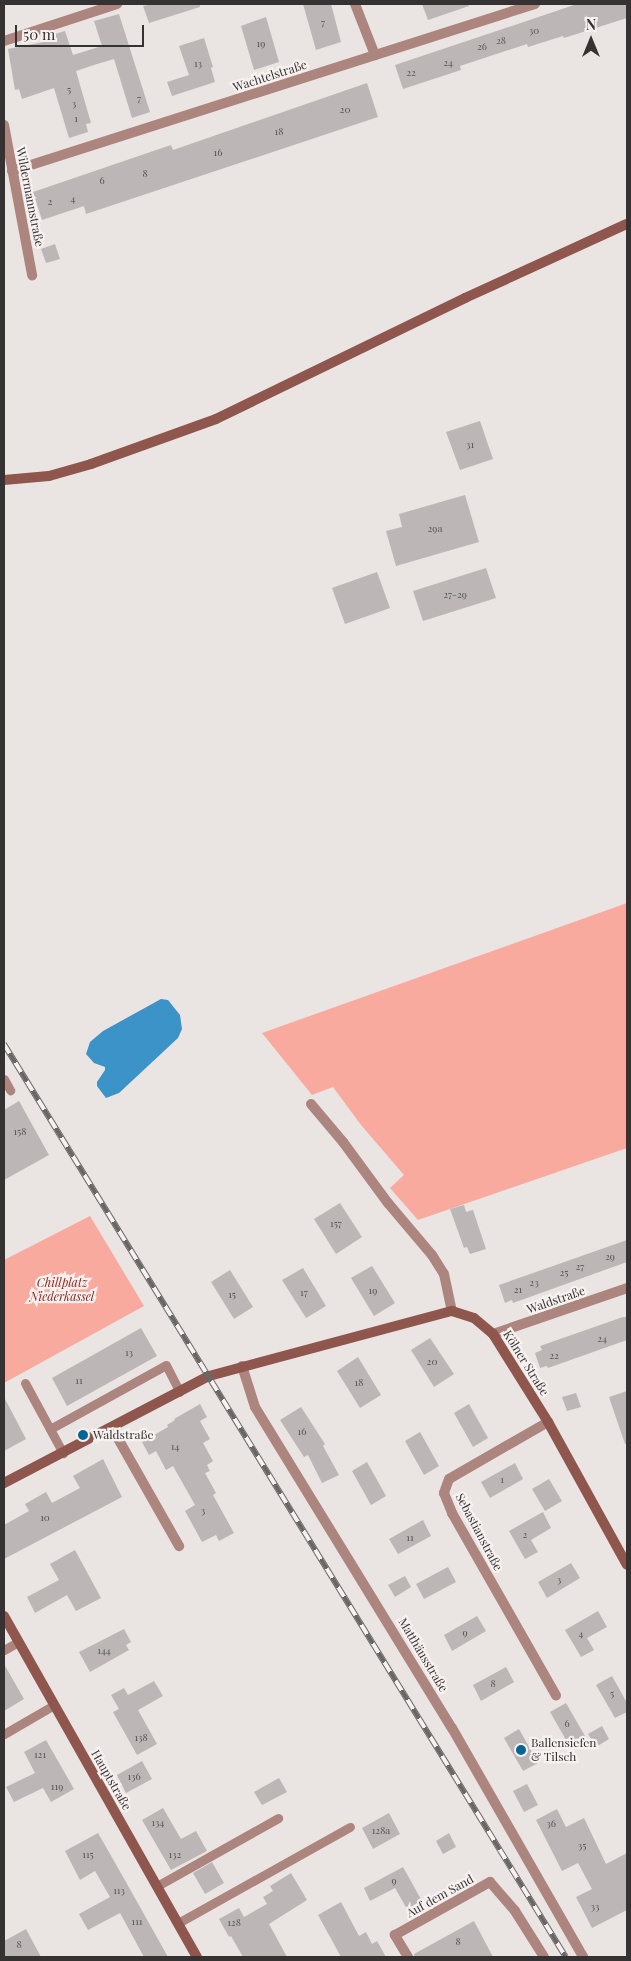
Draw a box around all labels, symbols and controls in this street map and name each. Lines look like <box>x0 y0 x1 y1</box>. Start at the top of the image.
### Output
scale bar <box>18 15 146 47</box>
north arrow <box>566 15 616 65</box>
text: N <box>586 15 596 34</box>
house number: 7 <box>321 17 325 29</box>
text: 50 m <box>23 24 55 44</box>
house number: 30 <box>529 25 539 37</box>
house number: 28 <box>496 35 506 47</box>
house number: 19 <box>257 38 265 50</box>
house number: 26 <box>477 41 487 53</box>
street label: Wachtelstraße <box>231 57 309 95</box>
house number: 24 <box>443 57 453 69</box>
house number: 13 <box>194 58 202 70</box>
house number: 22 <box>406 67 416 79</box>
house number: 5 <box>67 84 71 96</box>
house number: 7 <box>137 93 141 105</box>
house number: 3 <box>72 98 76 110</box>
house number: 20 <box>340 104 350 116</box>
house number: 1 <box>74 113 78 125</box>
house number: 18 <box>275 126 283 138</box>
street label: Wildermannstraße <box>13 146 47 248</box>
house number: 16 <box>214 147 222 159</box>
house number: 8 <box>142 168 148 180</box>
house number: 6 <box>99 175 105 187</box>
house number: 4 <box>71 193 75 205</box>
house number: 2 <box>48 196 52 208</box>
house number: 31 <box>466 439 474 451</box>
house number: 29a <box>428 523 442 535</box>
house number: 27-29 <box>443 589 467 601</box>
house number: 158 <box>14 1126 26 1138</box>
house number: 157 <box>330 1218 342 1230</box>
house number: 29 <box>605 1251 615 1263</box>
house number: 27 <box>576 1261 584 1273</box>
house number: 25 <box>560 1267 568 1279</box>
park label: Chillplatz Niederkassel <box>30 1276 94 1304</box>
house number: 23 <box>529 1277 539 1289</box>
street label: Waldstraße <box>525 1283 587 1317</box>
house number: 21 <box>514 1284 522 1296</box>
house number: 19 <box>369 1285 377 1297</box>
house number: 17 <box>300 1287 308 1299</box>
house number: 15 <box>228 1289 236 1301</box>
street label: Kölner Straße <box>500 1328 552 1398</box>
house number: 24 <box>597 1333 607 1345</box>
house number: 13 <box>125 1347 133 1359</box>
house number: 22 <box>549 1350 559 1362</box>
house number: 20 <box>427 1356 437 1368</box>
house number: 11 <box>75 1375 83 1387</box>
house number: 18 <box>355 1377 363 1389</box>
house number: 16 <box>298 1426 306 1438</box>
place label: Waldstraße <box>93 1428 154 1442</box>
marker: Waldstraße <box>77 1429 89 1441</box>
house number: 14 <box>171 1441 179 1453</box>
house number: 1 <box>500 1474 504 1486</box>
street label: Sebastianstraße <box>453 1491 505 1573</box>
house number: 3 <box>201 1505 205 1517</box>
house number: 10 <box>40 1512 50 1524</box>
house number: 2 <box>523 1529 527 1541</box>
house number: 11 <box>406 1532 414 1544</box>
house number: 3 <box>557 1574 561 1586</box>
street label: Matthäusstraße <box>395 1615 451 1695</box>
house number: 9 <box>462 1627 468 1639</box>
house number: 4 <box>579 1628 583 1640</box>
house number: 144 <box>97 1645 111 1657</box>
house number: 8 <box>490 1678 496 1690</box>
house number: 5 <box>610 1688 614 1700</box>
house number: 6 <box>564 1718 570 1730</box>
house number: 138 <box>134 1732 148 1744</box>
place label: Ballensiefen & Tilsch <box>531 1736 596 1764</box>
marker: Ballensiefen & Tilsch <box>515 1744 527 1756</box>
street label: Hauptstraße <box>88 1747 134 1813</box>
house number: 121 <box>34 1749 46 1761</box>
house number: 136 <box>127 1771 141 1783</box>
house number: 119 <box>51 1781 63 1793</box>
house number: 134 <box>152 1817 164 1829</box>
house number: 36 <box>546 1818 556 1830</box>
house number: 128a <box>372 1825 390 1837</box>
house number: 35 <box>578 1840 586 1852</box>
house number: 115 <box>82 1849 94 1861</box>
house number: 132 <box>169 1849 181 1861</box>
street label: Auf dem Sand <box>404 1872 476 1920</box>
house number: 9 <box>391 1875 397 1887</box>
house number: 113 <box>113 1885 125 1897</box>
house number: 33 <box>590 1901 600 1913</box>
house number: 111 <box>131 1916 143 1928</box>
house number: 128 <box>227 1917 241 1929</box>
house number: 8 <box>455 1936 461 1948</box>
house number: 8 <box>16 1939 22 1951</box>

